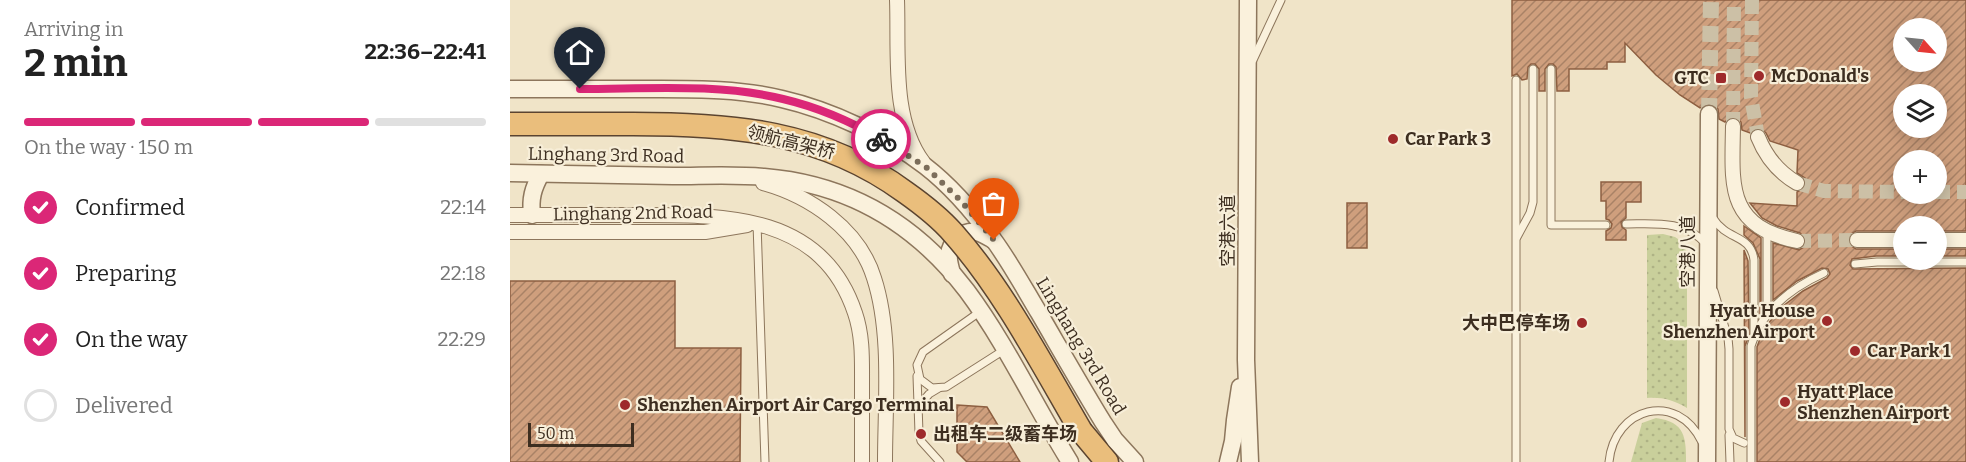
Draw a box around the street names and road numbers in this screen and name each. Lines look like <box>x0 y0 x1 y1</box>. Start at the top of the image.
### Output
street label: 领航高架桥 <box>745 120 837 164</box>
street label: Linghang 3rd Road <box>528 143 685 167</box>
street label: 空港六道 <box>1217 195 1239 267</box>
street label: Linghang 2nd Road <box>553 201 714 225</box>
street label: 空港八道 <box>1677 216 1699 288</box>
street label: Linghang 3rd Road <box>1031 273 1131 419</box>

